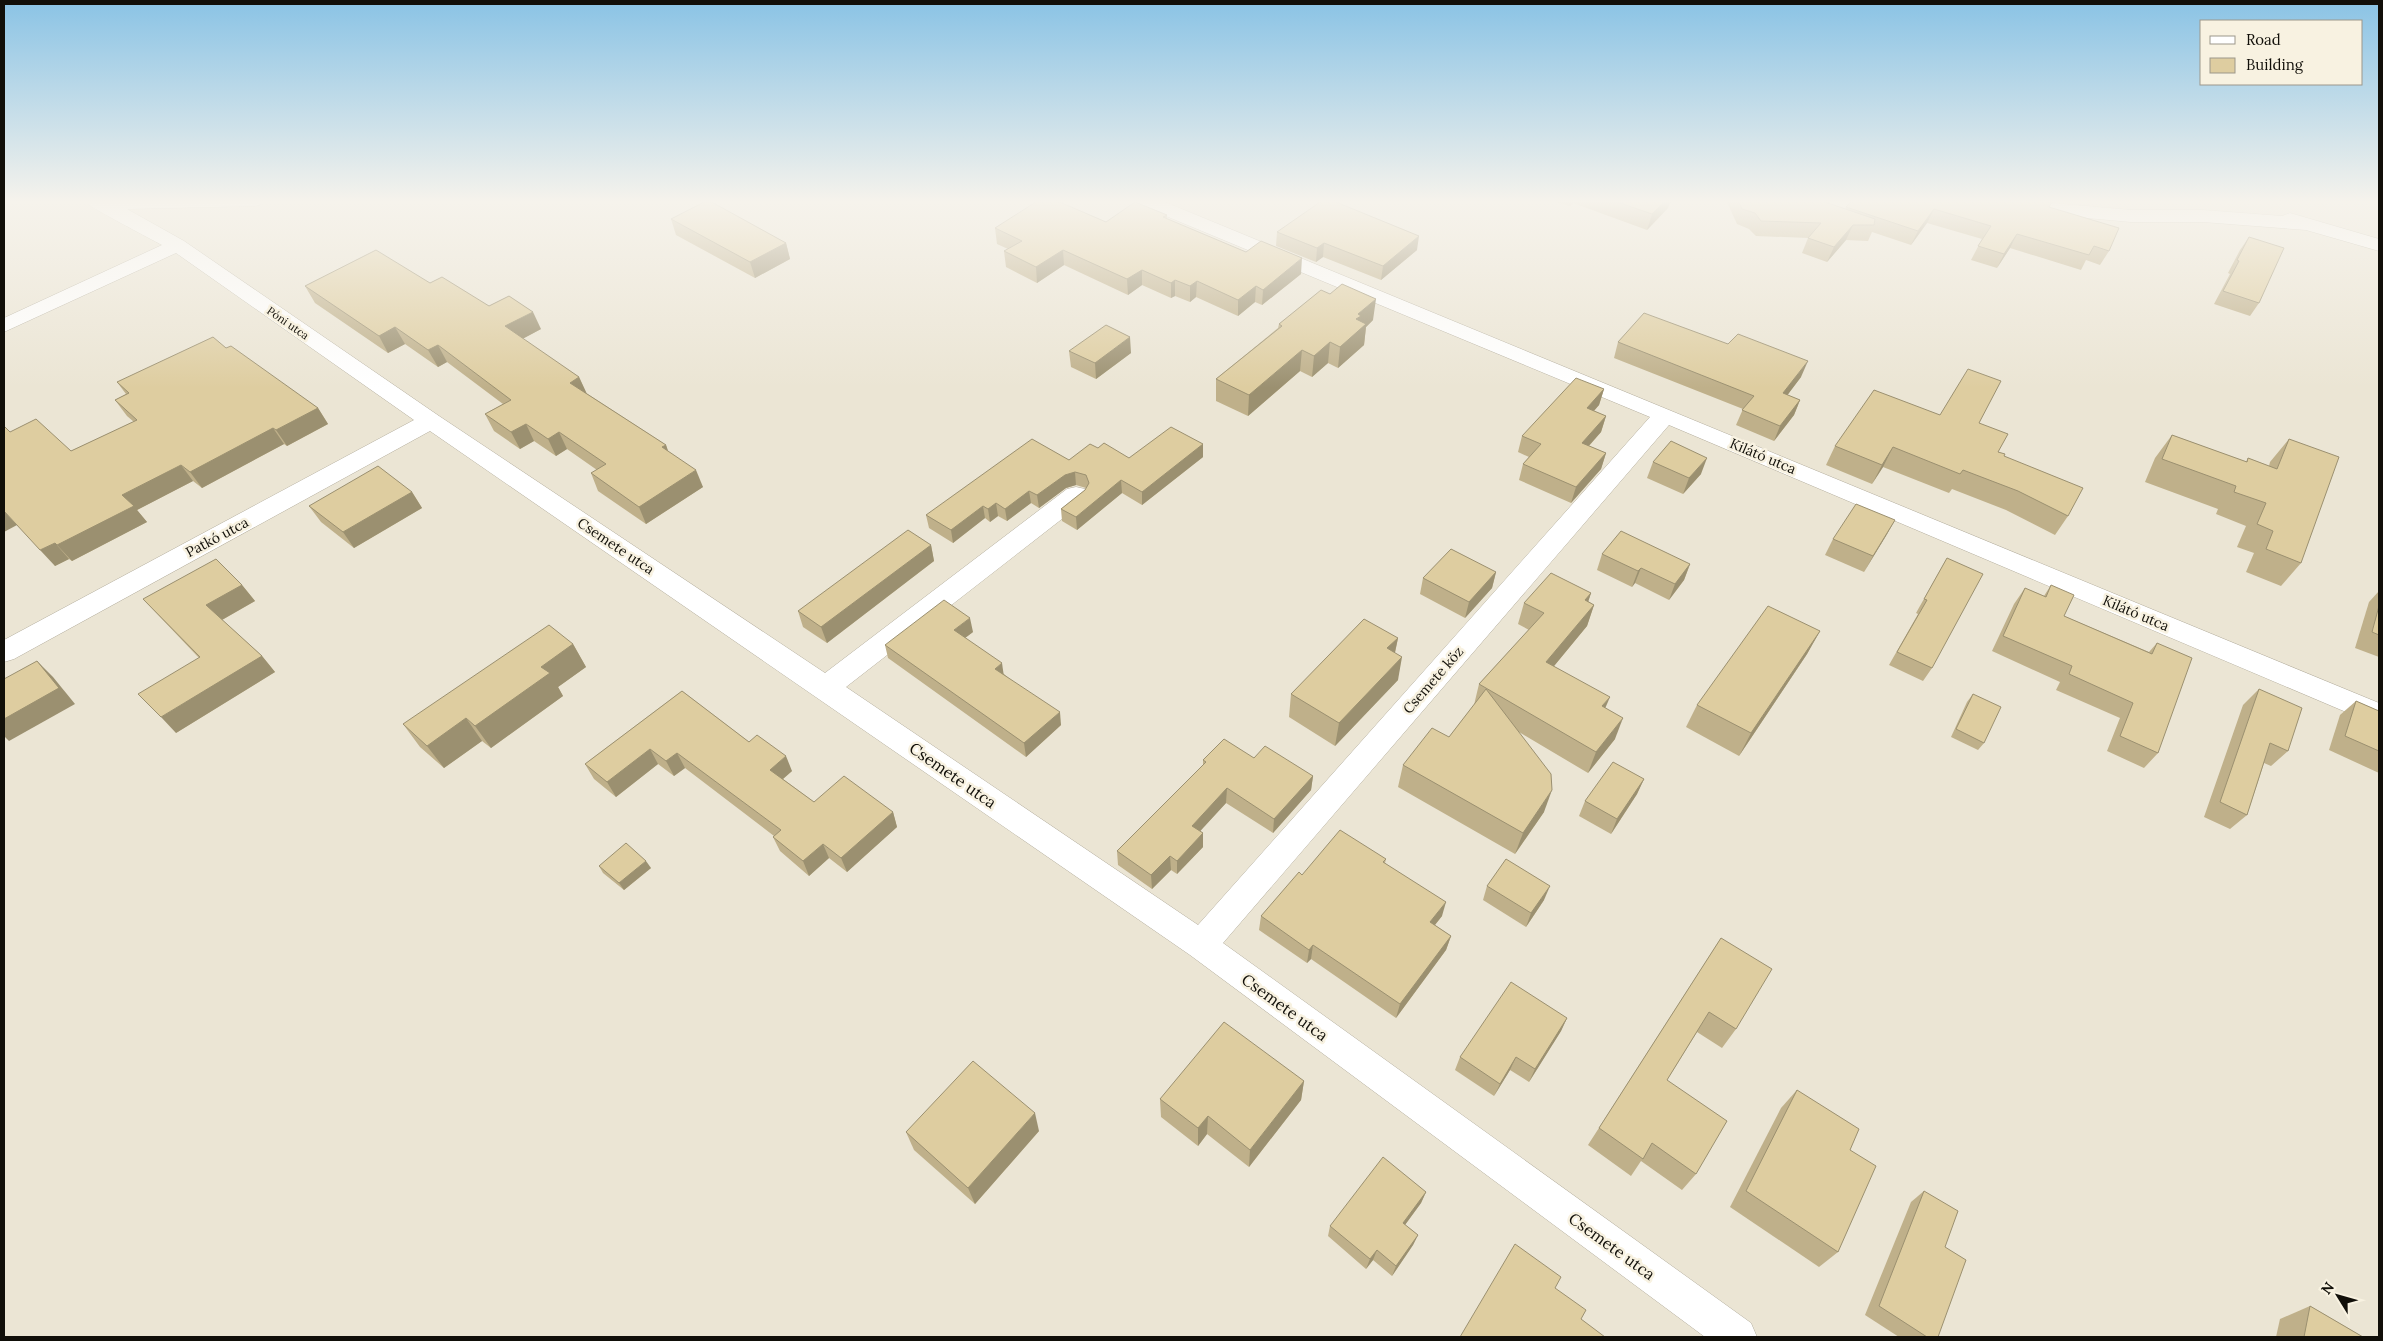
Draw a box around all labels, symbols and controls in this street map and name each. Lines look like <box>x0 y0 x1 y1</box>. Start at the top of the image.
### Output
legend <box>2200 20 2363 85</box>
text: Road <box>2246 30 2281 49</box>
text: Building <box>2246 55 2304 74</box>
street label: Póni utca <box>264 304 312 343</box>
street label: Kilátó utca <box>1727 434 1799 478</box>
street label: Patkó utca <box>182 513 252 561</box>
street label: Csemete utca <box>574 514 658 578</box>
street label: Kilátó utca <box>2100 591 2172 635</box>
street label: Csemete köz <box>1399 643 1467 717</box>
street label: Csemete utca <box>906 738 1000 812</box>
street label: Csemete utca <box>1238 969 1332 1045</box>
street label: Csemete utca <box>1565 1208 1659 1284</box>
north arrow <box>2313 1271 2363 1321</box>
text: N <box>2317 1278 2338 1298</box>

